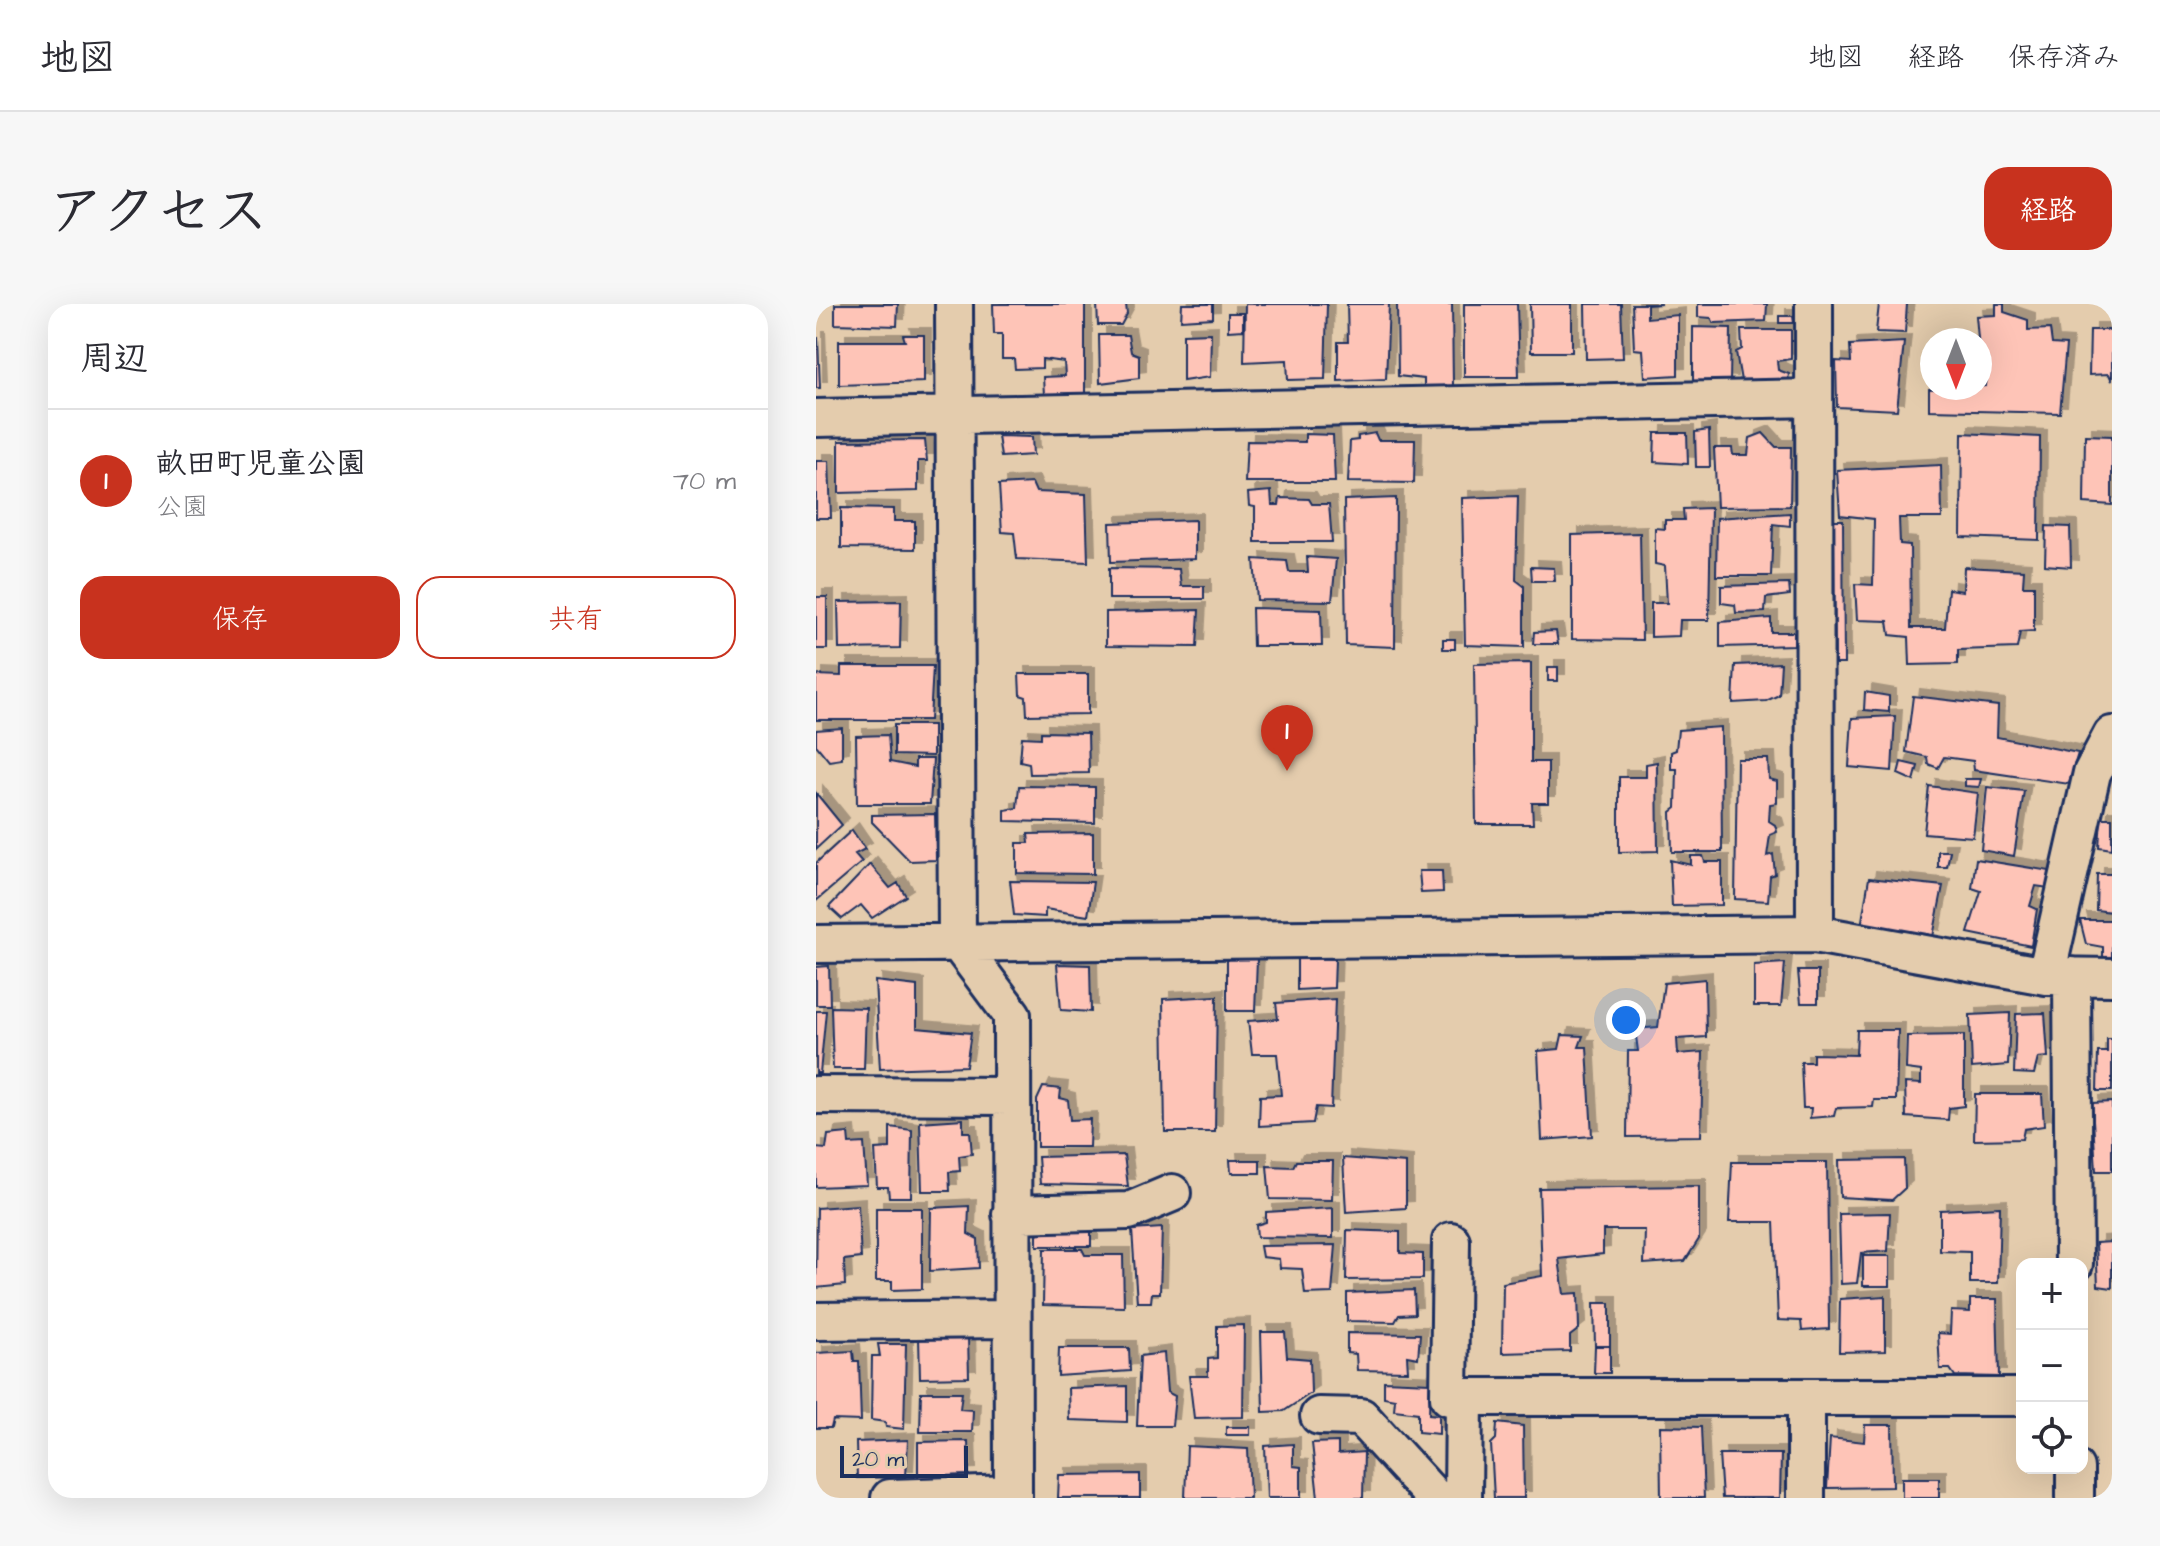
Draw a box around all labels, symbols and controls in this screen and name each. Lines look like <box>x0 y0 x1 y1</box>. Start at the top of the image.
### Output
text: 地図 <box>40 33 116 85</box>
text: 地図 <box>1808 38 1864 77</box>
text: 経路 <box>1908 38 1964 77</box>
text: 保存済み <box>2008 38 2120 77</box>
button: 経路 <box>1984 167 2112 250</box>
text: アクセス <box>48 174 269 252</box>
north arrow <box>1920 328 1992 400</box>
text: 周辺 <box>80 335 148 383</box>
text: 畝田町児童公園 <box>156 443 366 485</box>
text: 1 <box>104 463 108 499</box>
text: 70 m <box>673 463 736 499</box>
text: 公園 <box>156 489 208 525</box>
button: 保存 <box>80 576 400 659</box>
button: 共有 <box>416 576 736 659</box>
pin: 1 <box>1261 705 1313 771</box>
your location <box>1606 1000 1646 1040</box>
map controls <box>2016 1258 2088 1474</box>
button: + <box>2016 1258 2088 1330</box>
button: − <box>2016 1330 2088 1402</box>
button: locate <box>2016 1402 2088 1474</box>
scale bar <box>840 1442 968 1478</box>
text: 20 m <box>852 1444 904 1475</box>

